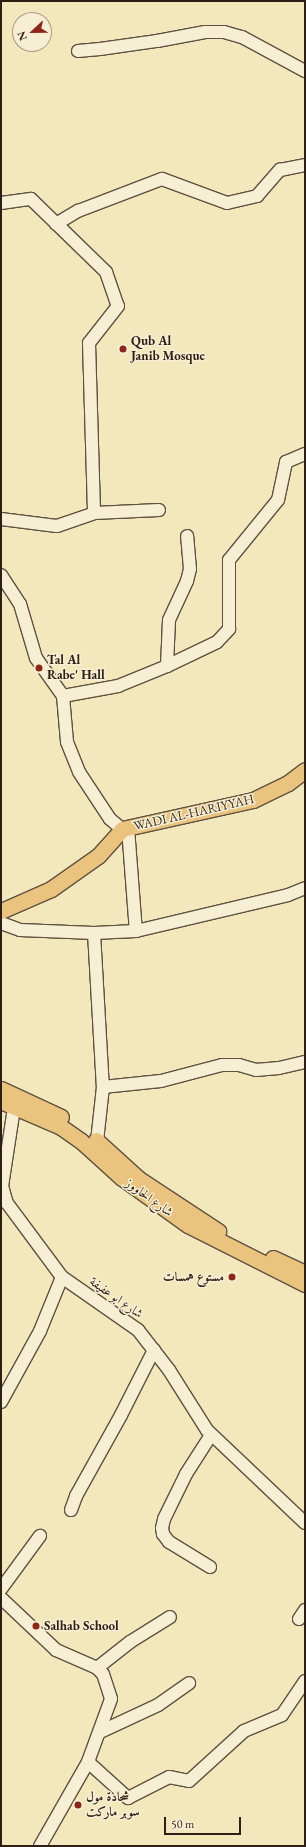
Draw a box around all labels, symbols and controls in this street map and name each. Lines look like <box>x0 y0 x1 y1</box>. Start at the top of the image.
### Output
north arrow <box>12 12 52 52</box>
text: N <box>14 29 30 43</box>
place label: Qub Al Janib Mosque <box>131 334 205 365</box>
marker: Qub Al Janib Mosque <box>118 344 128 354</box>
place label: Tal Al Rabe' Hall <box>47 653 105 684</box>
marker: Tal Al Rabe' Hall <box>34 663 44 673</box>
street label: WADI AL-HARIYYAH <box>132 792 256 834</box>
street label: شارع الحاووز <box>122 1176 176 1220</box>
place label: مستوع همسات <box>163 1269 224 1285</box>
marker: مستوع همسات <box>227 1272 237 1282</box>
street label: شارع ابو عفيفة <box>86 1274 146 1322</box>
place label: Salhab School <box>44 1618 119 1634</box>
marker: Salhab School <box>31 1621 41 1631</box>
place label: شحادة مول سوبر ماركت <box>86 1790 140 1821</box>
marker: شحادة مول سوبر ماركت <box>73 1800 83 1810</box>
scale bar <box>166 1809 243 1835</box>
text: 50 m <box>171 1816 194 1832</box>

